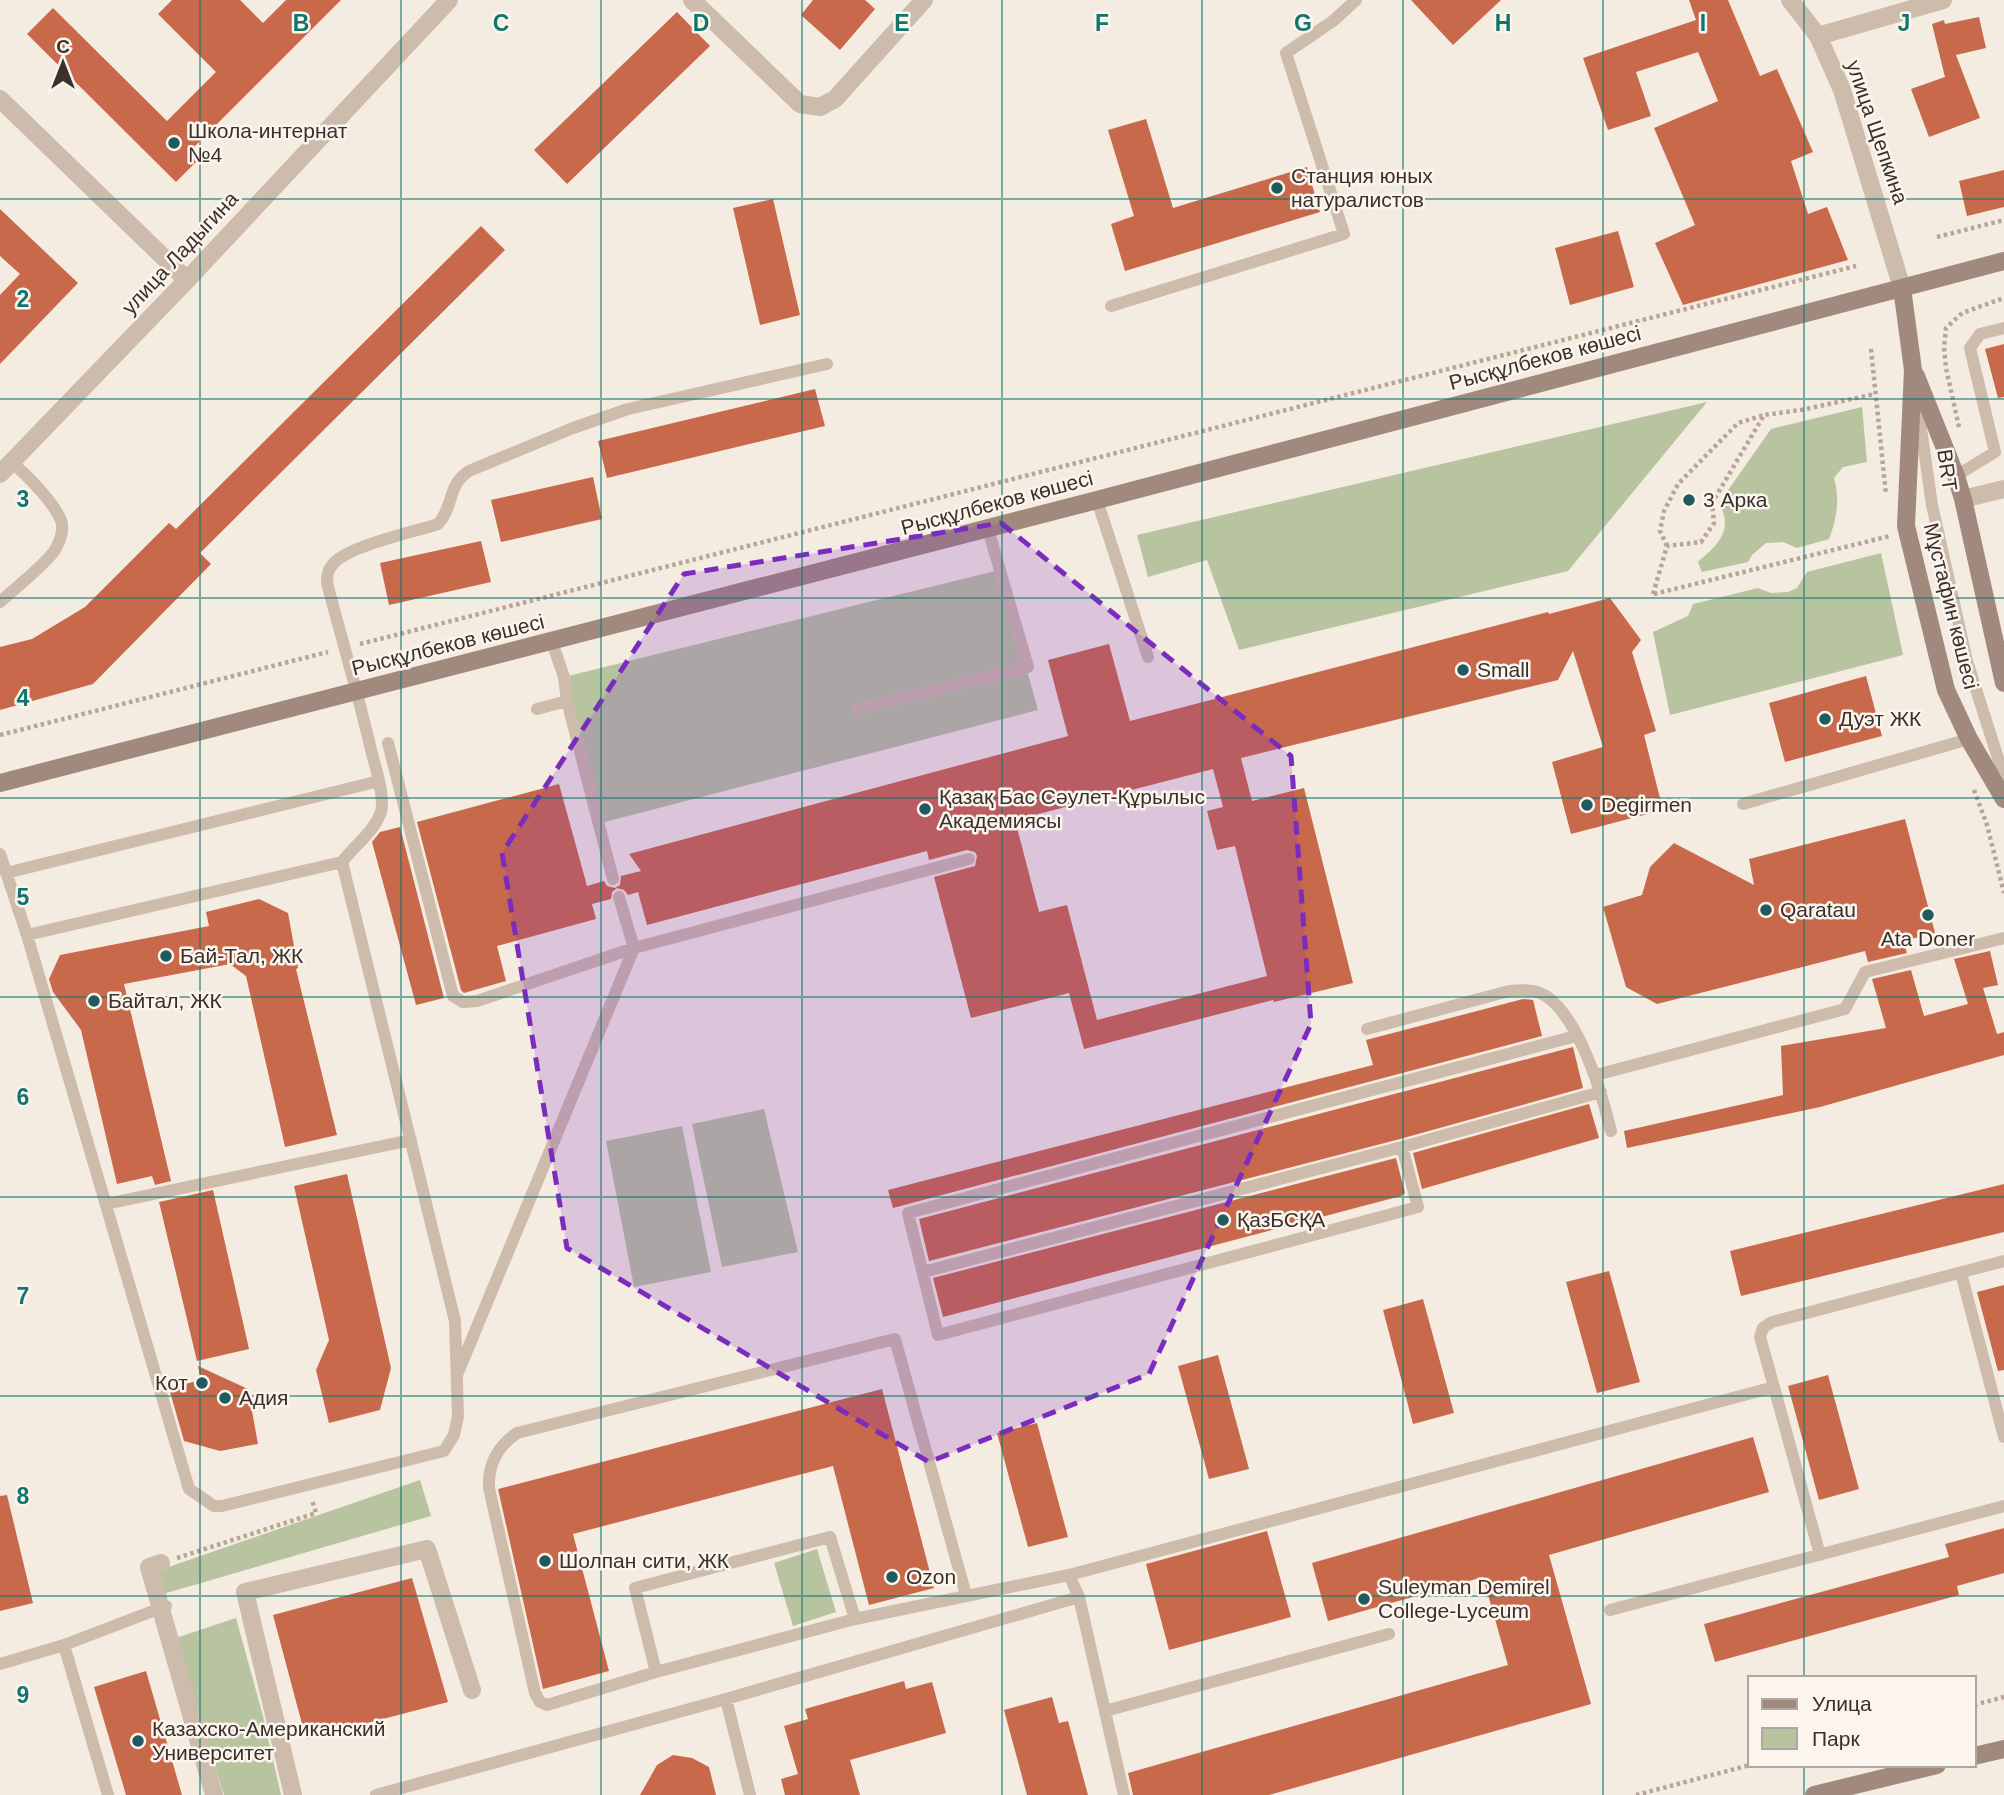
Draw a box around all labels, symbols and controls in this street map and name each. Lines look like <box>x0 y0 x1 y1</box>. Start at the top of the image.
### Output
text: B <box>293 10 309 36</box>
text: C <box>493 10 509 36</box>
text: D <box>693 10 709 36</box>
text: E <box>894 10 910 36</box>
text: F <box>1095 10 1109 36</box>
text: G <box>1294 10 1312 36</box>
text: H <box>1495 10 1511 36</box>
text: I <box>1700 10 1706 36</box>
text: J <box>1898 10 1910 36</box>
north arrow <box>28 28 98 98</box>
text: С <box>56 36 70 57</box>
street label: улица Щепкина <box>1842 57 1913 207</box>
place label: Школа-интернат №4 <box>188 119 348 166</box>
marker: Школа-интернат №4 <box>166 135 182 151</box>
place label: Станция юных натуралистов <box>1291 164 1433 211</box>
marker: Станция юных натуралистов <box>1269 180 1285 196</box>
street label: улица Ладыгина <box>117 186 242 319</box>
text: 2 <box>17 286 29 312</box>
street label: Рысқұлбеков көшесі <box>1446 321 1643 394</box>
street label: BRT <box>1933 448 1962 492</box>
street label: Рысқұлбеков көшесі <box>898 466 1095 539</box>
text: 3 <box>17 486 29 512</box>
place label: 3 Арка <box>1703 488 1768 511</box>
marker: 3 Арка <box>1681 492 1697 508</box>
street label: Мұстафин көшесі <box>1920 520 1983 691</box>
street label: Рысқұлбеков көшесі <box>349 609 547 680</box>
place label: Small <box>1477 658 1530 681</box>
marker: Small <box>1455 662 1471 678</box>
text: 4 <box>17 685 30 711</box>
place label: Дуэт ЖК <box>1839 707 1922 730</box>
marker: Дуэт ЖК <box>1817 711 1833 727</box>
place label: Қазақ Бас Сәулет-Құрылыс Академиясы <box>939 785 1205 832</box>
place label: Degirmen <box>1601 793 1692 816</box>
marker: Degirmen <box>1579 797 1595 813</box>
marker: Қазақ Бас Сәулет-Құрылыс Академиясы <box>917 801 933 817</box>
text: 5 <box>17 884 30 910</box>
place label: Qaratau <box>1780 898 1856 921</box>
marker: Qaratau <box>1758 902 1774 918</box>
marker: Ata Doner <box>1920 907 1936 923</box>
place label: Ata Doner <box>1881 927 1975 950</box>
place label: Бай-Тал, ЖК <box>180 944 304 967</box>
marker: Бай-Тал, ЖК <box>158 948 174 964</box>
place label: Байтал, ЖК <box>108 989 223 1012</box>
marker: Байтал, ЖК <box>86 993 102 1009</box>
text: 6 <box>17 1084 29 1110</box>
place label: ҚазБСҚА <box>1237 1208 1325 1231</box>
marker: ҚазБСҚА <box>1215 1212 1231 1228</box>
text: 7 <box>17 1283 29 1309</box>
place label: Кот <box>155 1371 188 1394</box>
marker: Кот <box>194 1375 210 1391</box>
place label: Адия <box>239 1386 288 1409</box>
marker: Адия <box>217 1390 233 1406</box>
text: 8 <box>17 1483 30 1509</box>
place label: Шолпан сити, ЖК <box>559 1549 730 1572</box>
marker: Шолпан сити, ЖК <box>537 1553 553 1569</box>
place label: Ozon <box>906 1565 956 1588</box>
marker: Ozon <box>884 1569 900 1585</box>
place label: Suleyman Demirel College-Lyceum <box>1378 1575 1550 1622</box>
marker: Suleyman Demirel College-Lyceum <box>1356 1591 1372 1607</box>
legend <box>1748 1676 1976 1767</box>
text: 9 <box>17 1682 29 1708</box>
text: Улица <box>1812 1692 1872 1715</box>
place label: Казахско-Американский Университет <box>152 1717 385 1764</box>
text: Парк <box>1812 1727 1860 1750</box>
marker: Казахско-Американский Университет <box>130 1733 146 1749</box>

